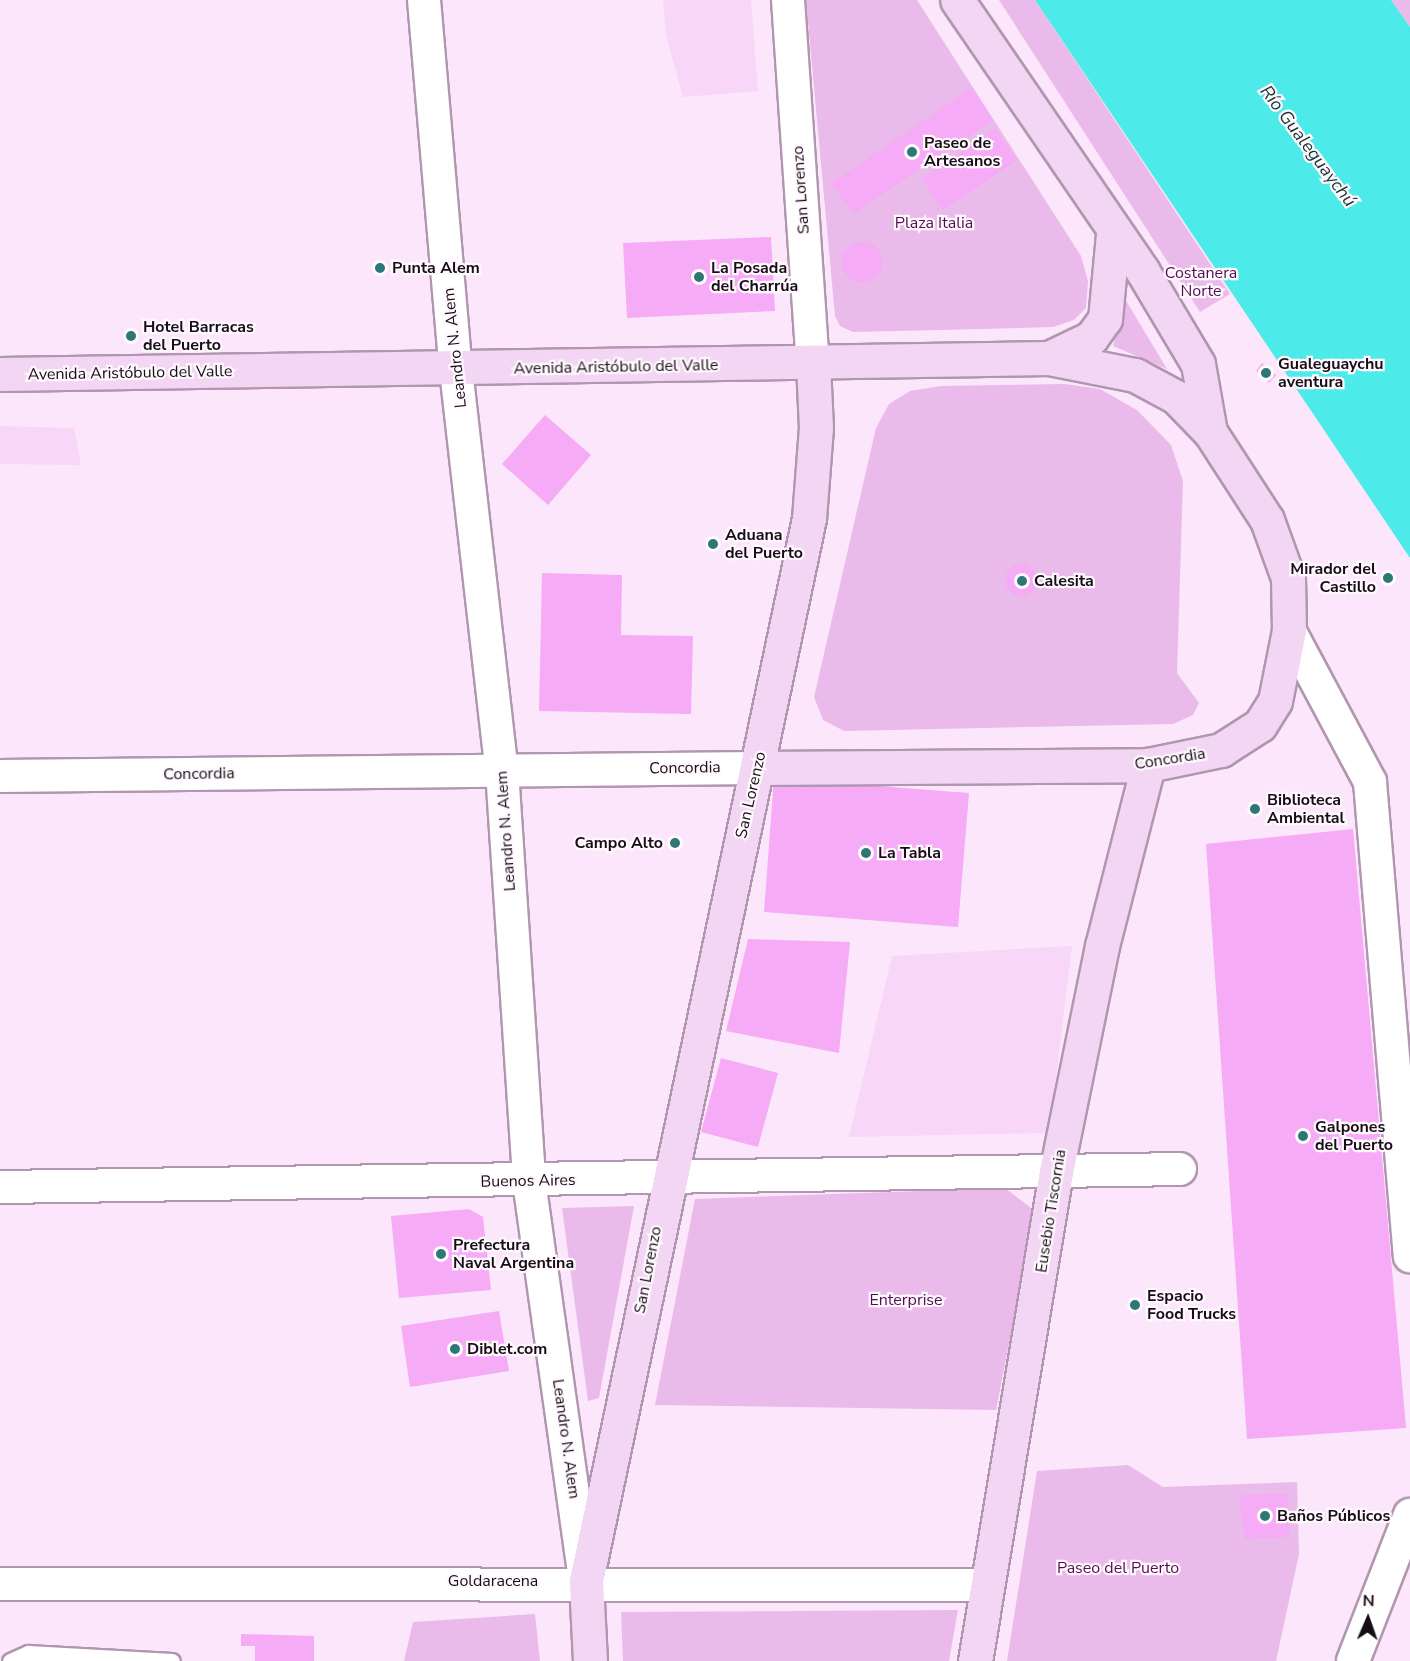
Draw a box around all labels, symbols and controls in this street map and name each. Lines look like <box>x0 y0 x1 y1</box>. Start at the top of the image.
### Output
water label: Río Gualeguaychú <box>1255 81 1361 211</box>
place label: Paseo de Artesanos <box>924 133 1000 171</box>
street label: San Lorenzo <box>788 145 814 235</box>
marker: Paseo de Artesanos <box>905 145 919 159</box>
park label: Plaza Italia <box>895 213 973 233</box>
place label: Punta Alem <box>392 258 480 278</box>
place label: La Posada del Charrúa <box>711 258 798 296</box>
marker: Punta Alem <box>373 261 387 275</box>
park label: Costanera Norte <box>1165 263 1237 301</box>
marker: La Posada del Charrúa <box>692 270 706 284</box>
street label: Leandro N. Alem <box>439 287 471 409</box>
place label: Hotel Barracas del Puerto <box>143 317 254 355</box>
marker: Hotel Barracas del Puerto <box>124 329 138 343</box>
place label: Gualeguaychu aventura <box>1278 354 1384 392</box>
street label: Avenida Aristóbulo del Valle <box>513 356 719 378</box>
street label: Avenida Aristóbulo del Valle <box>27 362 233 384</box>
marker: Gualeguaychu aventura <box>1259 366 1273 380</box>
place label: Aduana del Puerto <box>725 525 803 563</box>
marker: Aduana del Puerto <box>706 537 720 551</box>
place label: Mirador del Castillo <box>1290 559 1376 597</box>
place label: Calesita <box>1034 571 1094 591</box>
marker: Mirador del Castillo <box>1381 571 1395 585</box>
marker: Calesita <box>1015 574 1029 588</box>
street label: Concordia <box>1133 744 1207 774</box>
street label: San Lorenzo <box>732 750 770 840</box>
street label: Concordia <box>649 758 721 778</box>
street label: Concordia <box>163 764 235 784</box>
street label: Leandro N. Alem <box>492 770 520 892</box>
place label: Biblioteca Ambiental <box>1267 790 1345 828</box>
marker: Biblioteca Ambiental <box>1248 802 1262 816</box>
place label: Campo Alto <box>574 833 663 853</box>
marker: Campo Alto <box>668 836 682 850</box>
place label: La Tabla <box>878 843 941 863</box>
marker: La Tabla <box>859 846 873 860</box>
place label: Galpones del Puerto <box>1315 1117 1393 1155</box>
marker: Galpones del Puerto <box>1296 1129 1310 1143</box>
street label: Eusebio Tiscornia <box>1032 1148 1070 1274</box>
street label: Buenos Aires <box>480 1171 576 1191</box>
street label: San Lorenzo <box>630 1225 666 1315</box>
place label: Prefectura Naval Argentina <box>453 1235 574 1273</box>
marker: Prefectura Naval Argentina <box>434 1247 448 1261</box>
place label: Espacio Food Trucks <box>1147 1286 1236 1324</box>
park label: Enterprise <box>869 1290 943 1310</box>
marker: Espacio Food Trucks <box>1128 1298 1142 1312</box>
place label: Diblet.com <box>467 1339 547 1359</box>
marker: Diblet.com <box>448 1342 462 1356</box>
street label: Leandro N. Alem <box>548 1378 584 1500</box>
place label: Baños Públicos <box>1277 1506 1390 1526</box>
marker: Baños Públicos <box>1258 1509 1272 1523</box>
park label: Paseo del Puerto <box>1057 1558 1179 1578</box>
street label: Goldaracena <box>448 1571 538 1591</box>
north arrow <box>1338 1589 1398 1649</box>
text: N <box>1362 1590 1375 1612</box>

